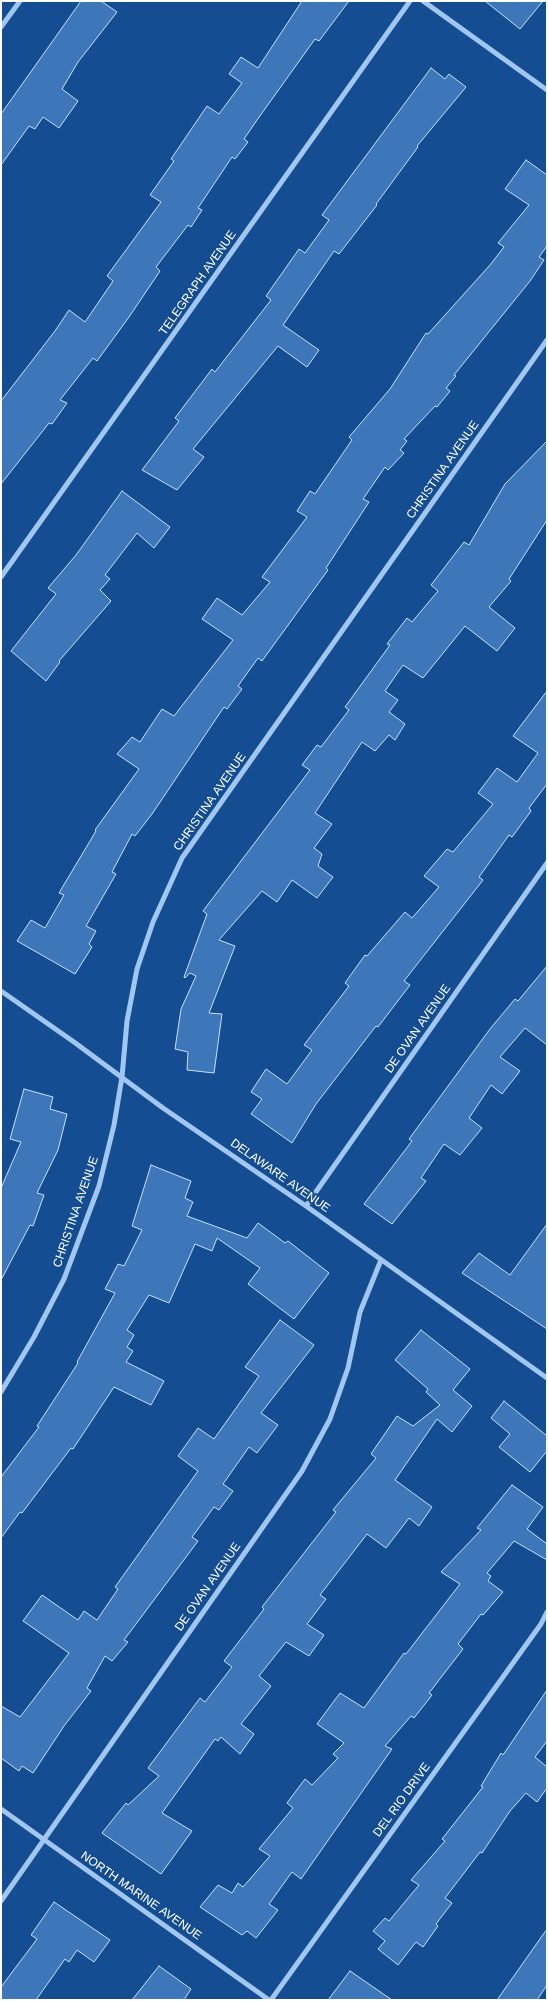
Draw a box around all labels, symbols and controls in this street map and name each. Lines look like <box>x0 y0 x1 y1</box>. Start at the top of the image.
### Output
street label: TELEGRAPH AVENUE <box>156 228 240 338</box>
street label: CHRISTINA AVENUE <box>404 418 482 522</box>
street label: CHRISTINA AVENUE <box>171 750 249 854</box>
street label: DE OVAN AVENUE <box>382 982 454 1076</box>
street label: DELAWARE AVENUE <box>227 1136 333 1216</box>
street label: CHRISTINA AVENUE <box>50 1155 102 1269</box>
street label: DE OVAN AVENUE <box>172 1540 244 1634</box>
street label: DEL RIO DRIVE <box>370 1760 434 1840</box>
street label: NORTH MARINE AVENUE <box>78 1849 204 1943</box>

